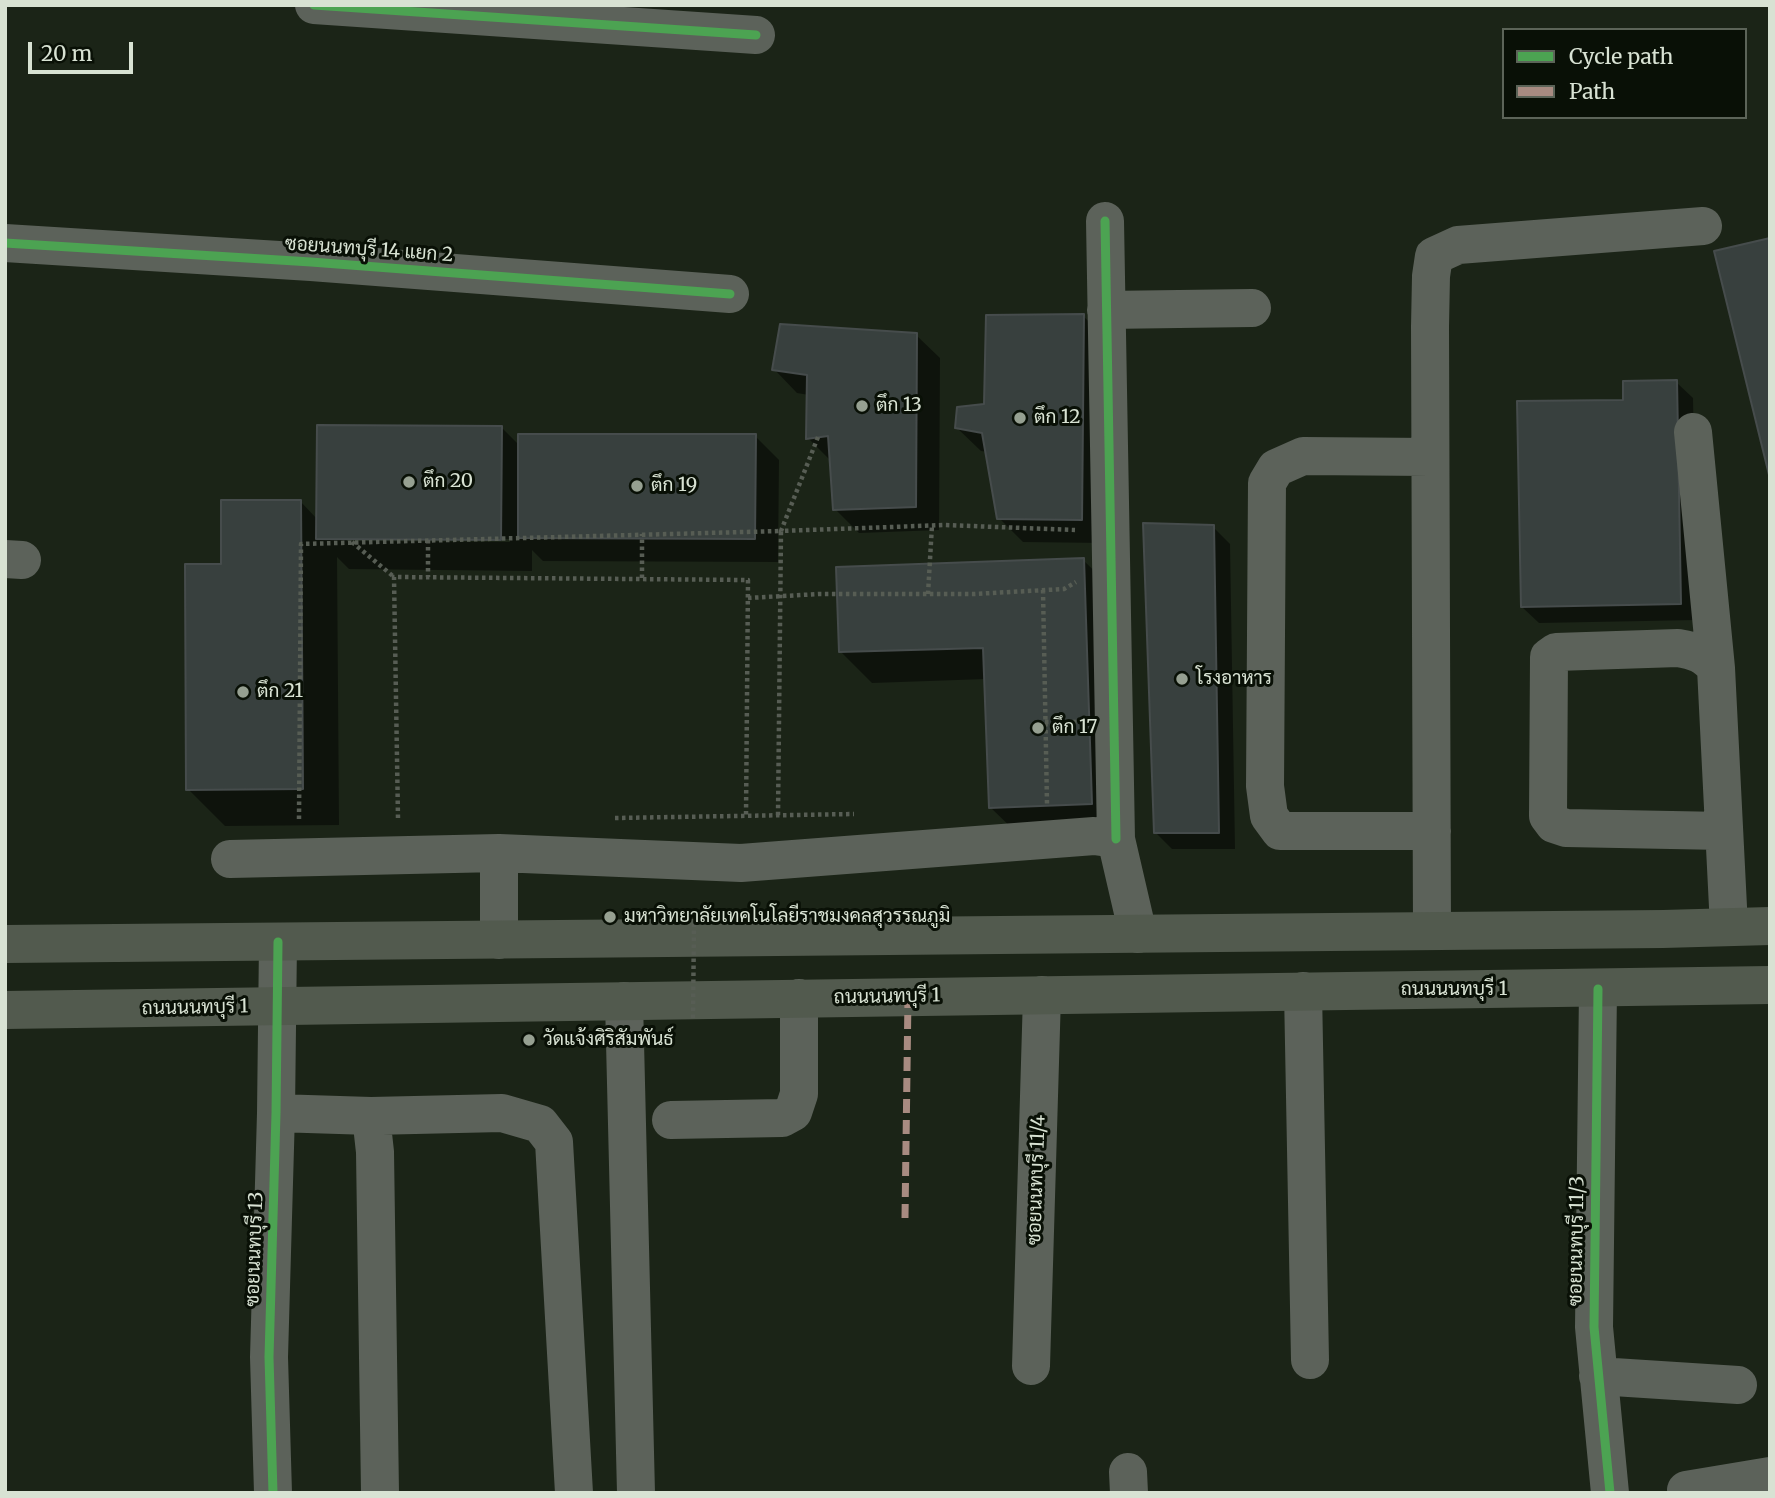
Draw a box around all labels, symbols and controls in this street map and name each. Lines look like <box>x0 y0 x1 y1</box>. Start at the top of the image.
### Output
scale bar <box>32 28 136 72</box>
legend <box>1502 28 1747 119</box>
text: 20 m <box>41 40 92 67</box>
text: Cycle path <box>1569 43 1673 70</box>
text: Path <box>1569 78 1615 105</box>
street label: ซอยนนทบุรี 14 แยก 2 <box>284 233 454 267</box>
place label: ตึก 13 <box>876 395 922 417</box>
marker: ตึก 13 <box>854 398 870 414</box>
place label: ตึก 12 <box>1034 407 1081 429</box>
marker: ตึก 12 <box>1012 410 1028 426</box>
place label: ตึก 20 <box>423 471 473 493</box>
marker: ตึก 20 <box>401 474 417 490</box>
place label: ตึก 19 <box>651 475 697 497</box>
marker: ตึก 19 <box>629 478 645 494</box>
place label: โรงอาหาร <box>1196 668 1272 690</box>
marker: โรงอาหาร <box>1174 671 1190 687</box>
place label: ตึก 21 <box>257 681 303 703</box>
marker: ตึก 21 <box>235 684 251 700</box>
place label: ตึก 17 <box>1052 717 1097 739</box>
marker: ตึก 17 <box>1030 720 1046 736</box>
place label: มหาวิทยาลัยเทคโนโลยีราชมงคลสุวรรณภูมิ <box>624 906 950 928</box>
marker: มหาวิทยาลัยเทคโนโลยีราชมงคลสุวรรณภูมิ <box>602 909 618 925</box>
street label: ถนนนนทบุรี 1 <box>1401 979 1507 1001</box>
street label: ถนนนนทบุรี 1 <box>834 985 940 1009</box>
street label: ถนนนนทบุรี 1 <box>142 996 248 1020</box>
place label: วัดแจ้งศิริสัมพันธ์ <box>543 1029 674 1051</box>
marker: วัดแจ้งศิริสัมพันธ์ <box>521 1032 537 1048</box>
street label: ซอยนนทบุรี 11/4 <box>1023 1114 1051 1246</box>
street label: ซอยนนทบุรี 11/3 <box>1564 1176 1590 1306</box>
street label: ซอยนนทบุรี 13 <box>242 1191 268 1307</box>

